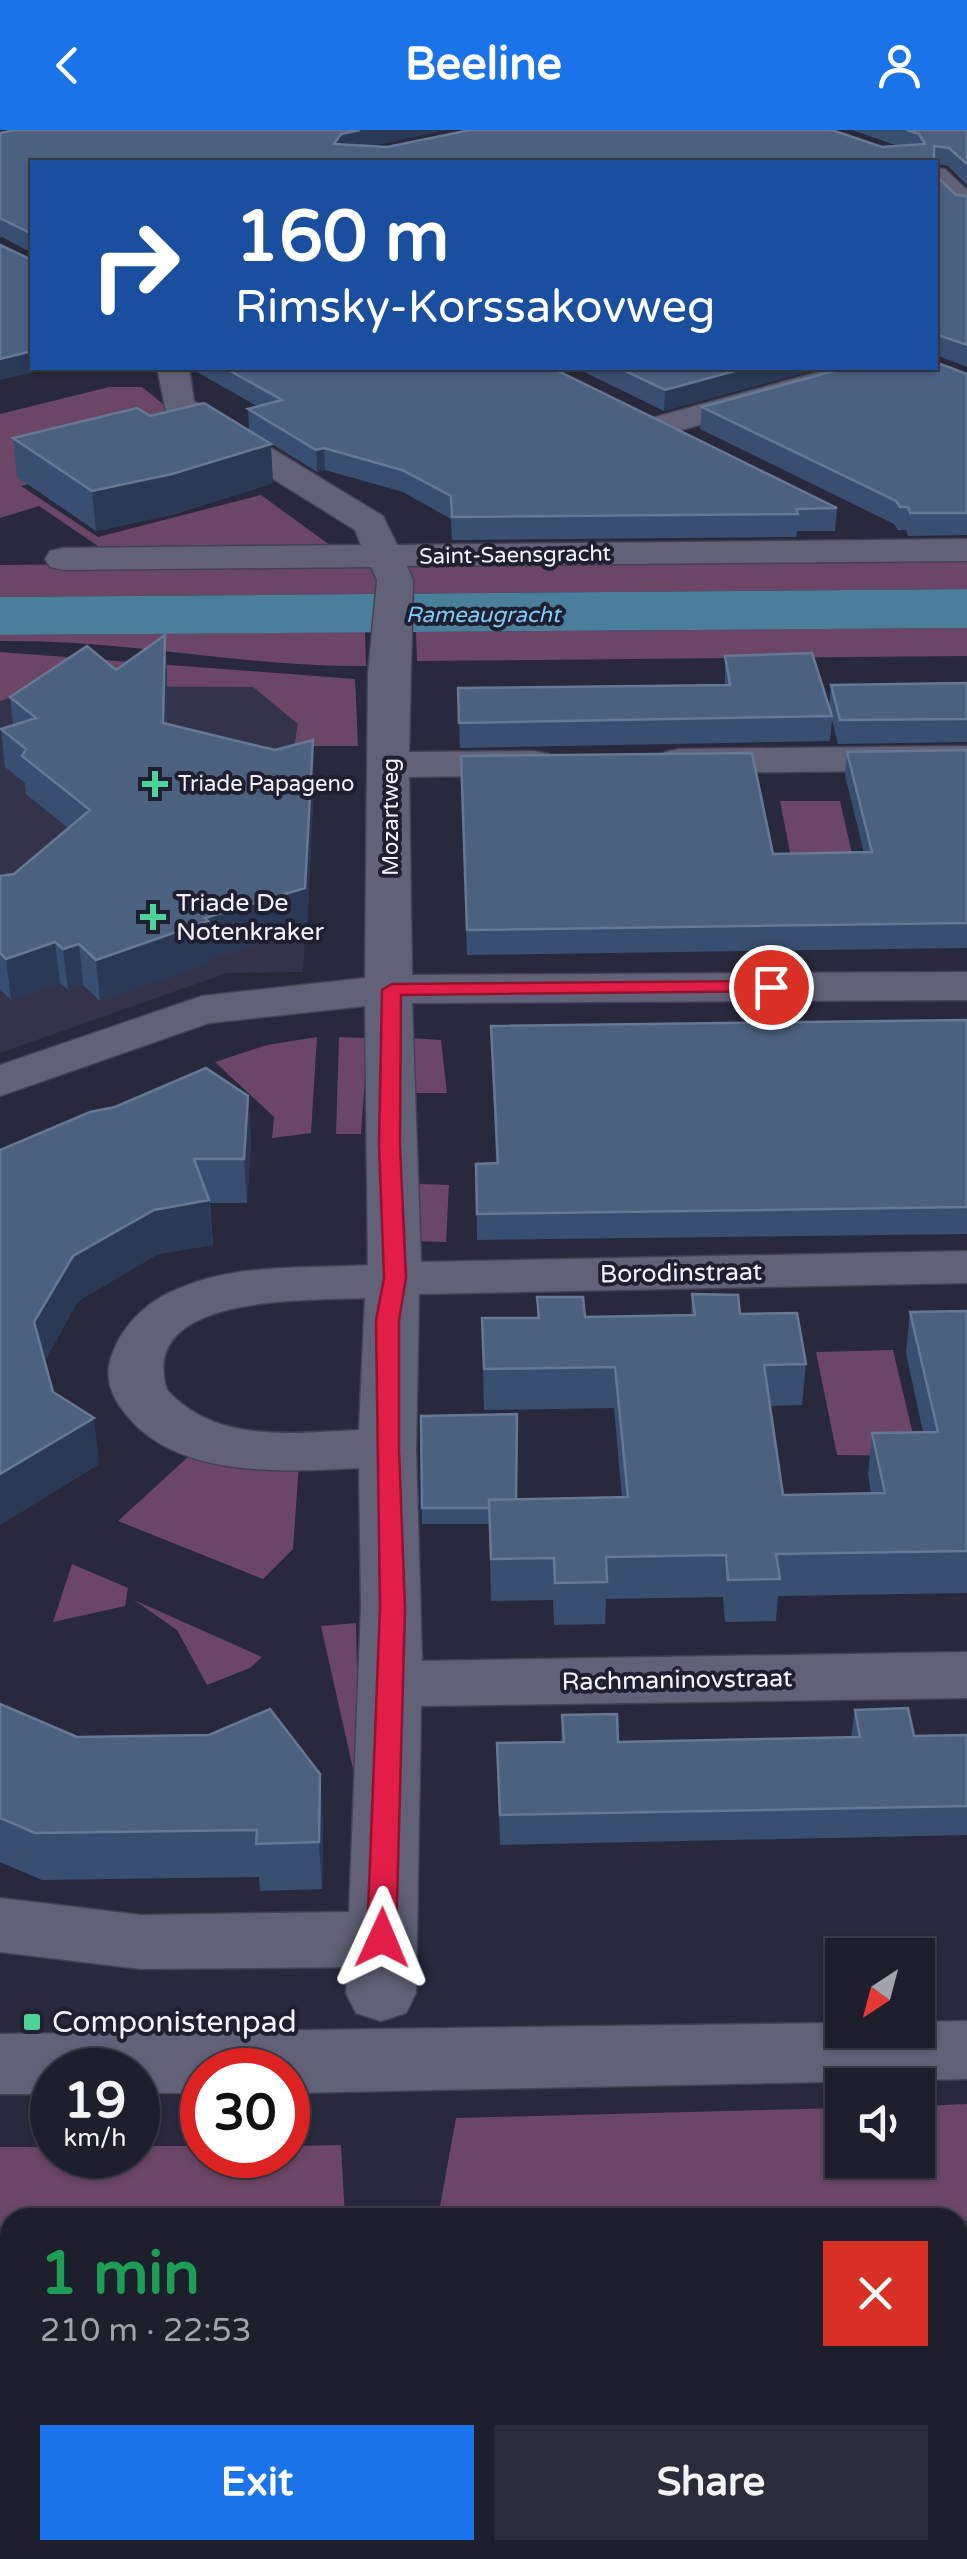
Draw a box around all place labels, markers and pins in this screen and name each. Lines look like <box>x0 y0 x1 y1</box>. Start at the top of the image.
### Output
marker: Triade Papageno <box>142 771 168 797</box>
place label: Triade Papageno <box>178 771 354 797</box>
place label: Triade De Notenkraker <box>176 888 324 947</box>
marker: Triade De Notenkraker <box>140 904 166 930</box>
pin <box>729 945 814 1030</box>
place label: Componistenpad <box>52 2004 297 2041</box>
marker: Componistenpad <box>21 2011 43 2033</box>

